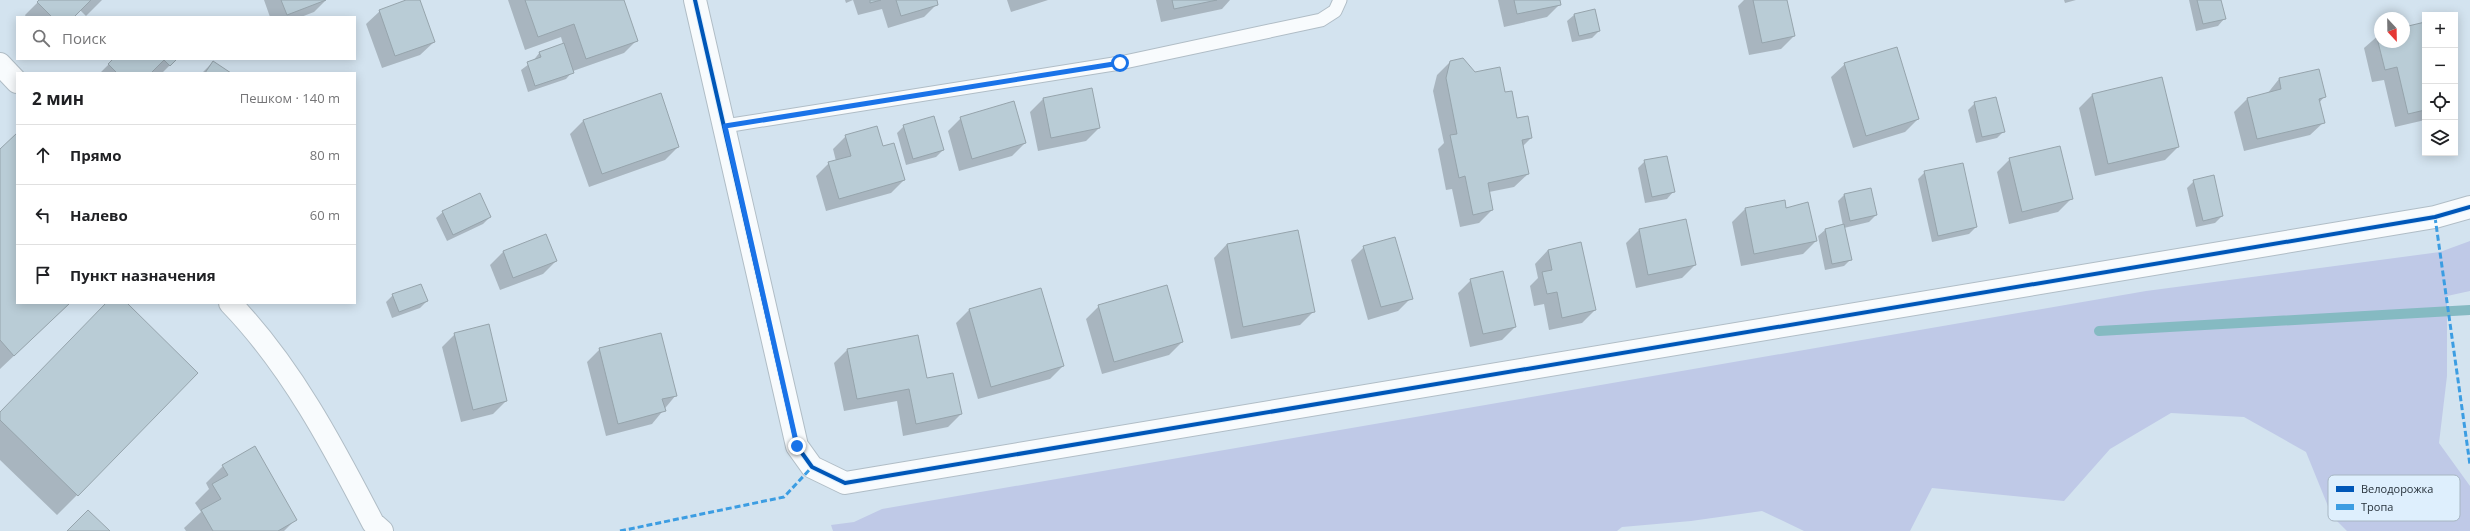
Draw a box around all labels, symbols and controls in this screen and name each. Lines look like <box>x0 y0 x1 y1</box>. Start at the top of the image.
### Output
north arrow <box>2374 12 2410 48</box>
map controls <box>2422 12 2458 156</box>
button: + <box>2422 12 2458 48</box>
search box <box>16 16 356 60</box>
icon: search <box>30 27 52 49</box>
text: Поиск <box>62 28 106 48</box>
button: − <box>2422 48 2458 84</box>
route start <box>1111 54 1129 72</box>
button: locate <box>2422 84 2458 120</box>
text: 2 мин <box>32 87 84 110</box>
text: Пешком · 140 m <box>240 89 340 107</box>
button: layers <box>2422 120 2458 156</box>
icon: ahead <box>32 144 54 166</box>
text: Прямо <box>70 145 122 165</box>
text: 80 m <box>310 146 340 164</box>
icon: left <box>32 204 54 226</box>
text: Налево <box>70 205 128 225</box>
text: 60 m <box>310 206 340 224</box>
icon: arrive <box>32 264 54 286</box>
text: Пункт назначения <box>70 265 216 285</box>
route end <box>788 437 806 455</box>
legend <box>2328 475 2460 521</box>
text: Велодорожка <box>2361 481 2433 496</box>
text: Тропа <box>2361 499 2393 514</box>

